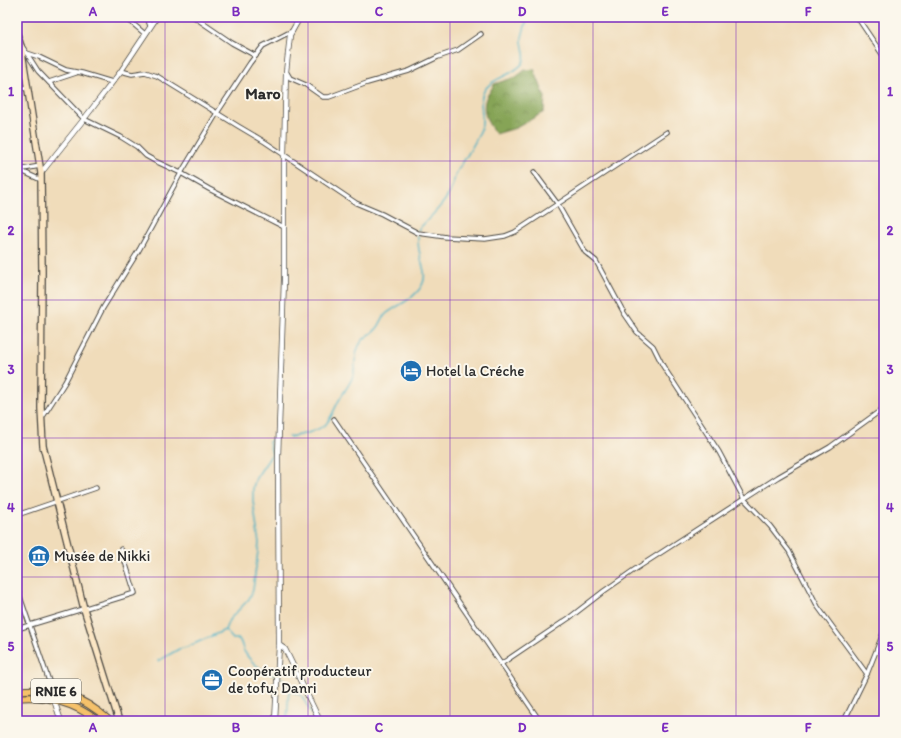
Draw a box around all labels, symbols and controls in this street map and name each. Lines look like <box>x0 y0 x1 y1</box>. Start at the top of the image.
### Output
text: A <box>88 4 98 19</box>
text: B <box>232 4 241 19</box>
text: C <box>375 4 384 19</box>
text: D <box>518 4 527 19</box>
text: E <box>661 4 669 19</box>
text: F <box>805 4 812 19</box>
text: 1 <box>8 84 14 99</box>
district label: Maro <box>245 84 281 103</box>
text: 1 <box>887 84 893 99</box>
text: 2 <box>8 223 15 238</box>
text: 2 <box>887 223 894 238</box>
hotel icon: Hotel la Créche <box>398 358 424 384</box>
text: 3 <box>7 362 15 377</box>
place label: Hotel la Créche <box>426 362 524 380</box>
text: 3 <box>886 362 894 377</box>
text: 4 <box>7 500 15 515</box>
text: 4 <box>886 500 894 515</box>
museum icon: Musée de Nikki <box>26 543 52 569</box>
place label: Musée de Nikki <box>54 547 150 565</box>
text: 5 <box>8 639 15 654</box>
text: 5 <box>887 639 894 654</box>
place label: Coopératif producteur de tofu, Danri <box>228 662 371 697</box>
office icon: Coopératif producteur de tofu, Danri <box>199 667 225 693</box>
road number: RNIE 6 <box>31 679 81 703</box>
text: A <box>88 720 98 735</box>
text: B <box>232 720 241 735</box>
text: C <box>375 720 384 735</box>
text: D <box>518 720 527 735</box>
text: E <box>661 720 669 735</box>
text: F <box>805 720 812 735</box>

